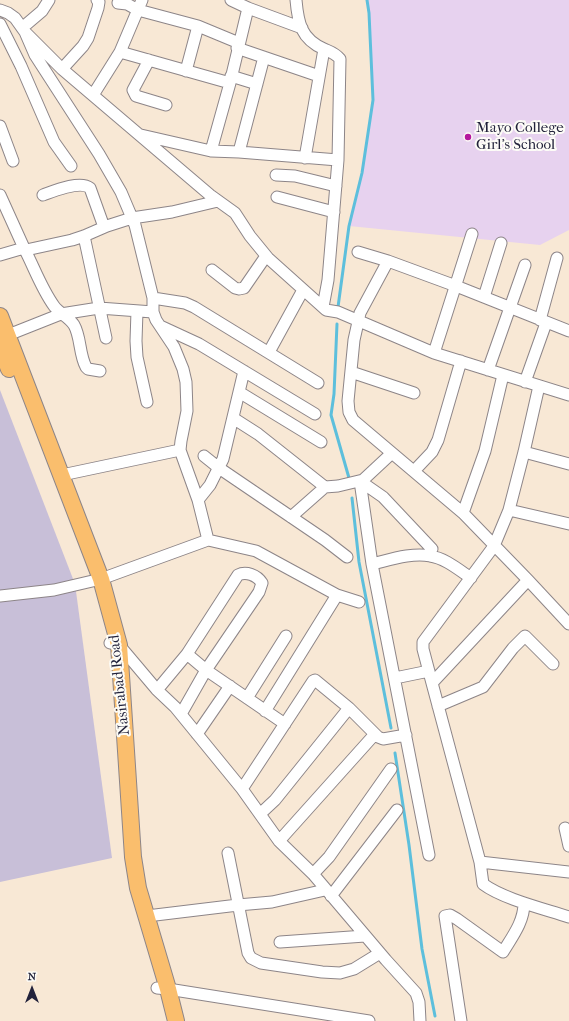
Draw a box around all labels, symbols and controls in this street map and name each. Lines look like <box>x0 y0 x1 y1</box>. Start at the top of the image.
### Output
place label: Mayo College Girl's School <box>476 119 564 154</box>
marker: Mayo College Girl's School <box>463 132 473 142</box>
street label: Nasirabad Road <box>106 634 134 736</box>
north arrow <box>12 969 52 1009</box>
text: N <box>28 970 36 983</box>

